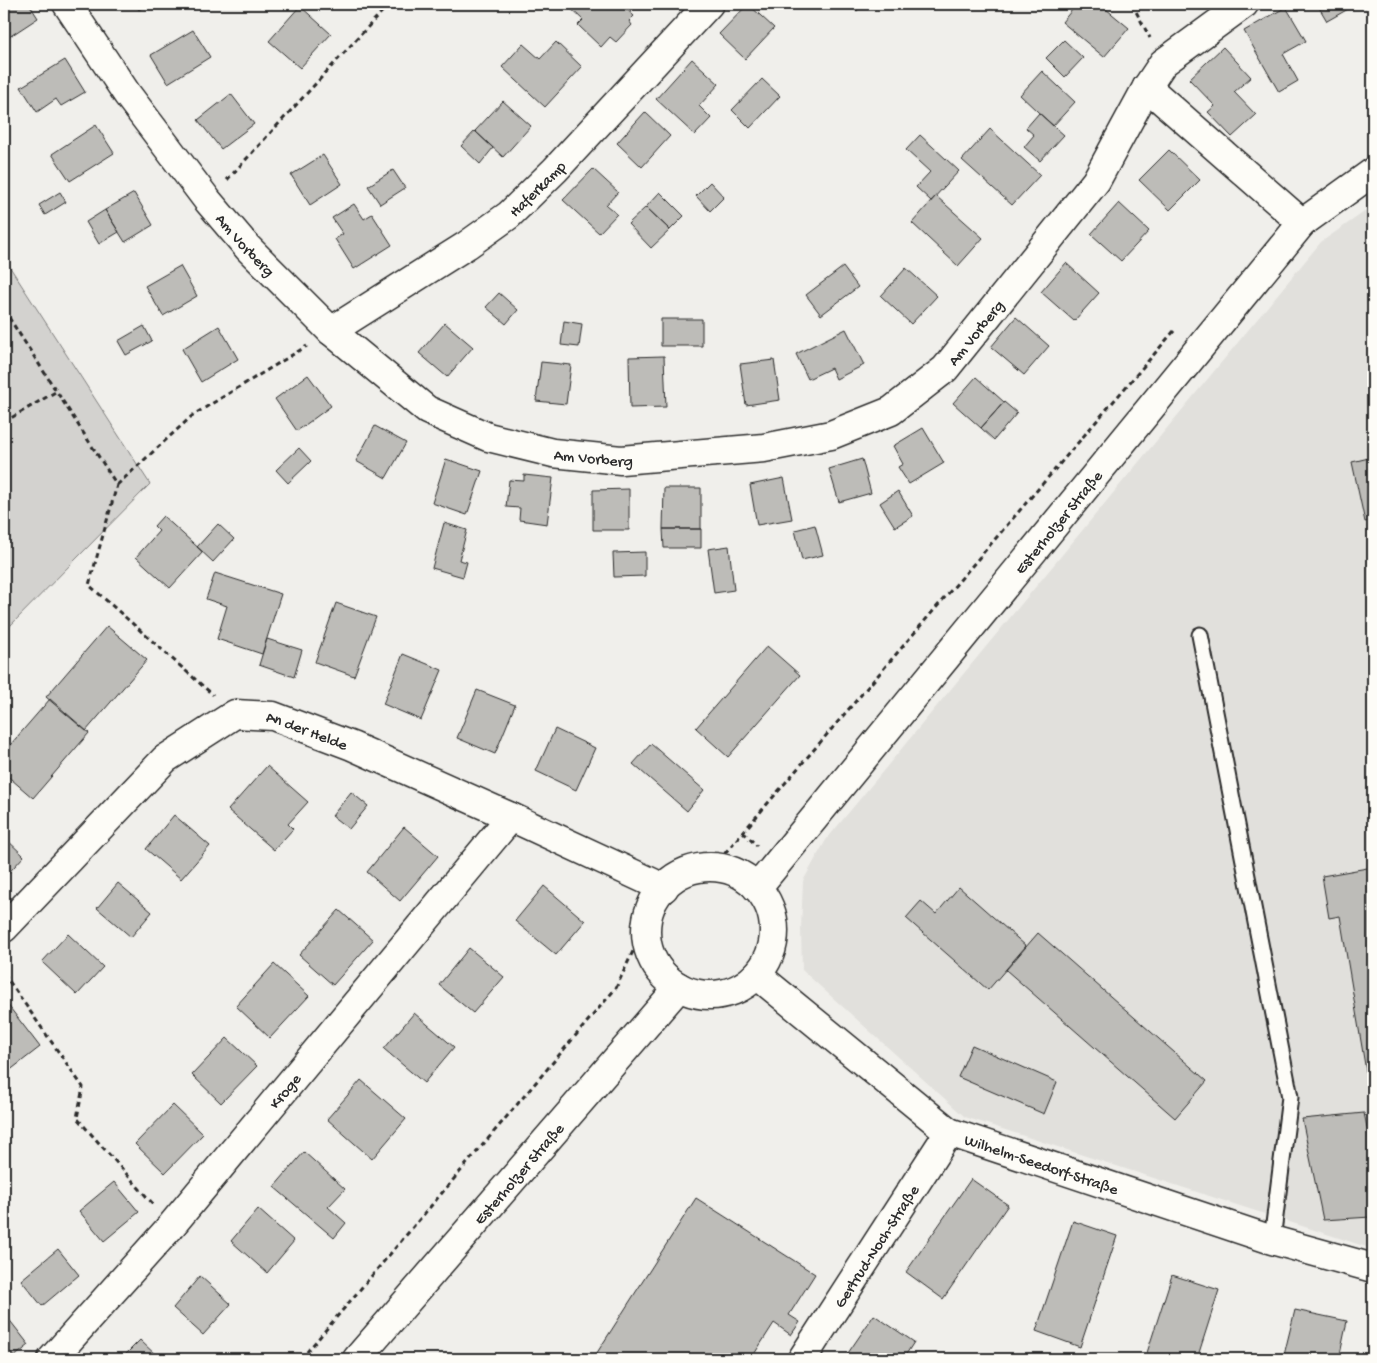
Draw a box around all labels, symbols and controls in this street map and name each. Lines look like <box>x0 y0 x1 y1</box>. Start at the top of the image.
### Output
street label: Haferkamp <box>507 158 572 223</box>
street label: Am Vorberg <box>210 211 277 282</box>
street label: Am Vorberg <box>945 297 1010 371</box>
street label: Am Vorberg <box>553 447 634 473</box>
street label: Esterholzer Straße <box>1012 467 1109 579</box>
street label: An der Helde <box>265 710 350 757</box>
street label: Kroge <box>266 1070 307 1114</box>
street label: Esterholzer Straße <box>472 1120 570 1230</box>
street label: Wilhelm-Seedorf-Straße <box>961 1132 1121 1201</box>
street label: Gertrud-Noch-Straße <box>832 1182 925 1313</box>

